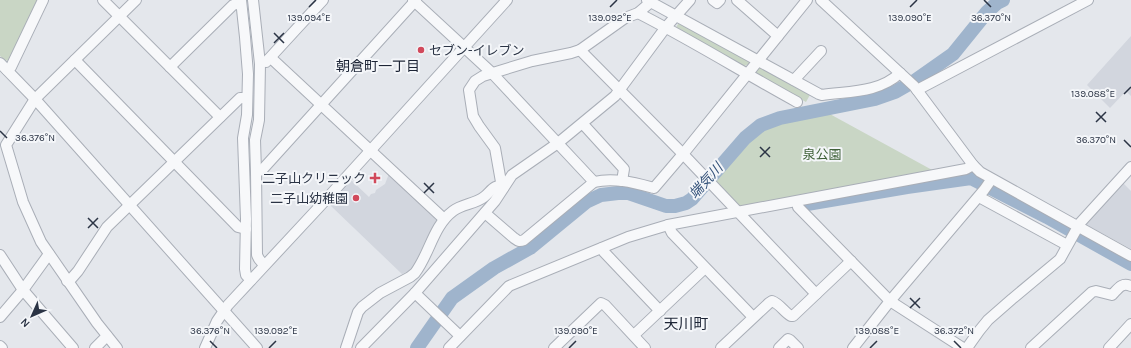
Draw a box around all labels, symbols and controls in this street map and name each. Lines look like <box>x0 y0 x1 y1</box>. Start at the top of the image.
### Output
text: 139.094°E <box>287 12 331 24</box>
text: 139.092°E <box>588 12 632 24</box>
text: 139.090°E <box>888 12 932 24</box>
text: 36.370°N <box>971 12 1011 24</box>
place label: セブン-イレブン <box>429 43 525 58</box>
marker: セブン-イレブン <box>416 45 426 55</box>
district label: 朝倉町一丁目 <box>336 58 420 75</box>
text: 139.088°E <box>1071 88 1115 100</box>
text: 36.376°N <box>15 132 55 144</box>
text: 36.370°N <box>1076 134 1116 146</box>
park label: 泉公園 <box>802 147 842 162</box>
water label: 端気川 <box>686 158 728 202</box>
place label: 二子山クリニック <box>262 171 366 186</box>
marker: 二子山クリニック <box>369 172 381 184</box>
place label: 二子山幼稚園 <box>270 191 348 206</box>
marker: 二子山幼稚園 <box>351 193 361 203</box>
north arrow <box>12 296 52 336</box>
text: N <box>18 315 33 330</box>
district label: 天川町 <box>663 315 709 333</box>
text: 36.376°N <box>190 325 230 337</box>
text: 139.092°E <box>254 325 298 337</box>
text: 139.090°E <box>554 325 598 337</box>
text: 139.088°E <box>855 325 899 337</box>
text: 36.372°N <box>934 325 974 337</box>

